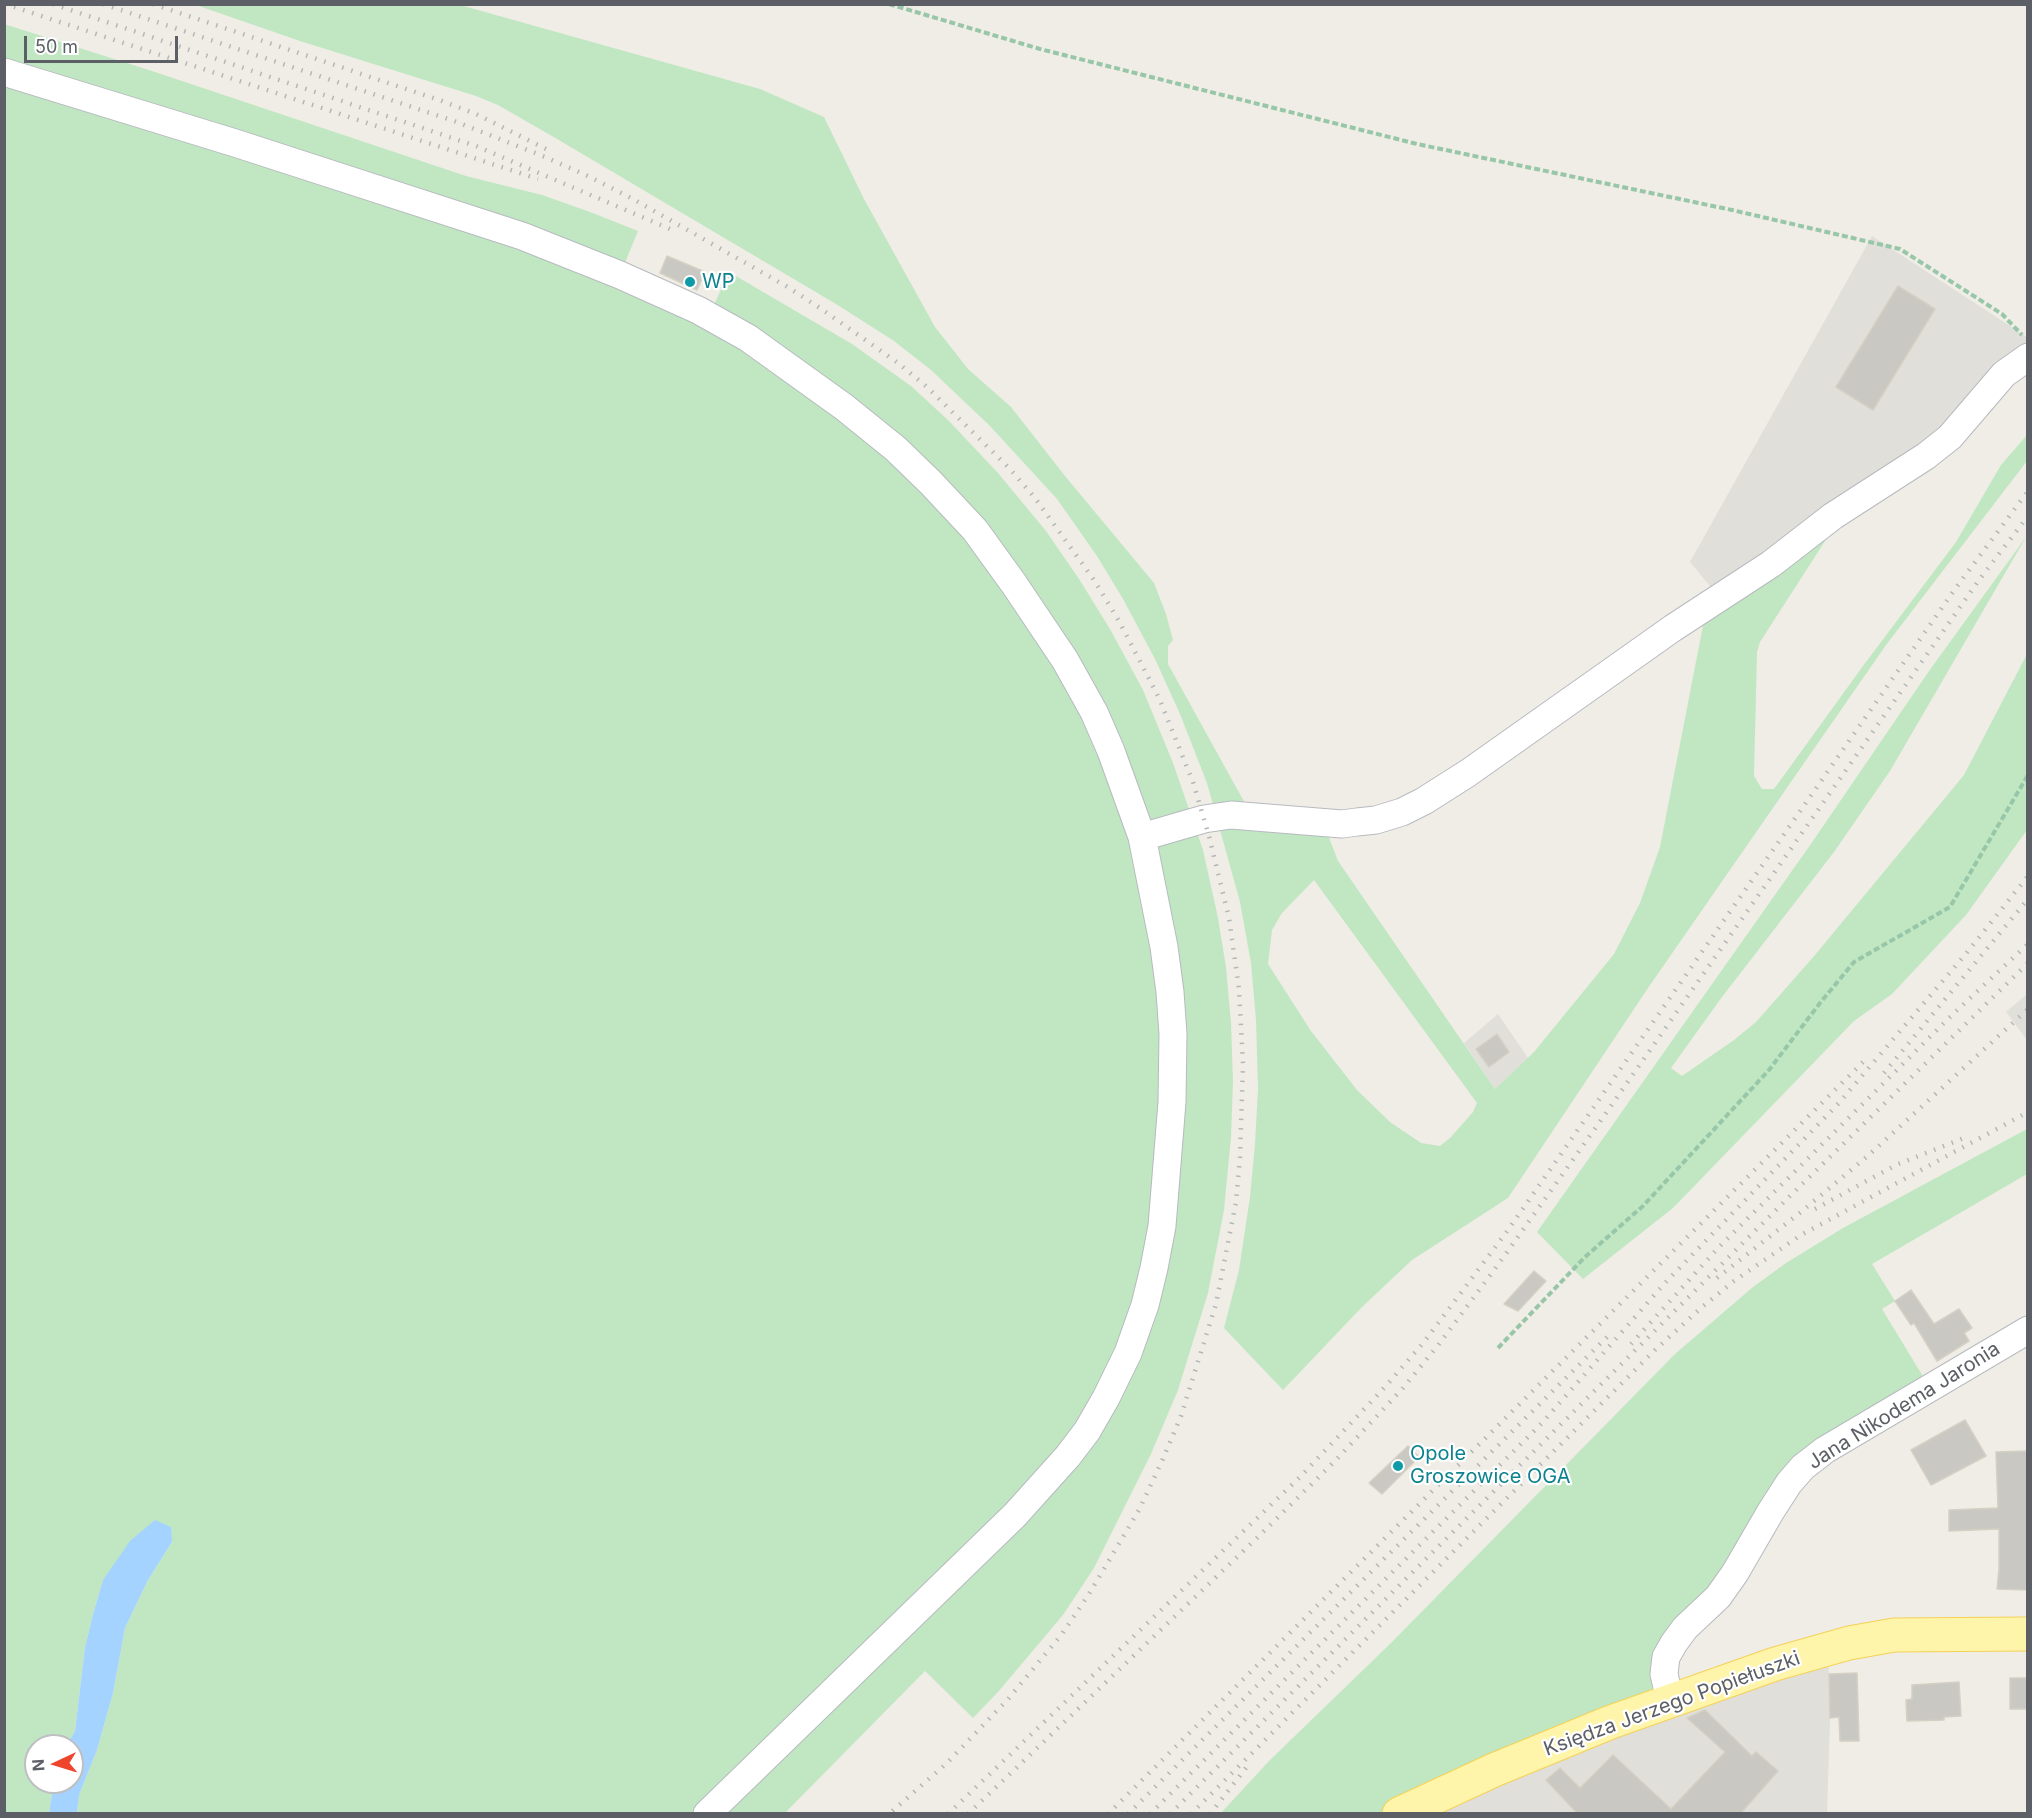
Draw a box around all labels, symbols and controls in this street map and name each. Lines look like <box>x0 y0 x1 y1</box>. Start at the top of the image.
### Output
scale bar <box>27 24 182 62</box>
text: 50 m <box>35 36 78 57</box>
place label: WP <box>702 270 734 294</box>
marker: WP <box>683 275 697 289</box>
street label: Jana Nikodema Jaronia <box>1804 1337 2004 1475</box>
place label: Opole Groszowice OGA <box>1410 1442 1571 1489</box>
marker: Opole Groszowice OGA <box>1391 1459 1405 1473</box>
street label: Księdza Jerzego Popiełuszki <box>1541 1646 1803 1762</box>
north arrow <box>24 1734 84 1794</box>
text: N <box>28 1758 48 1772</box>

